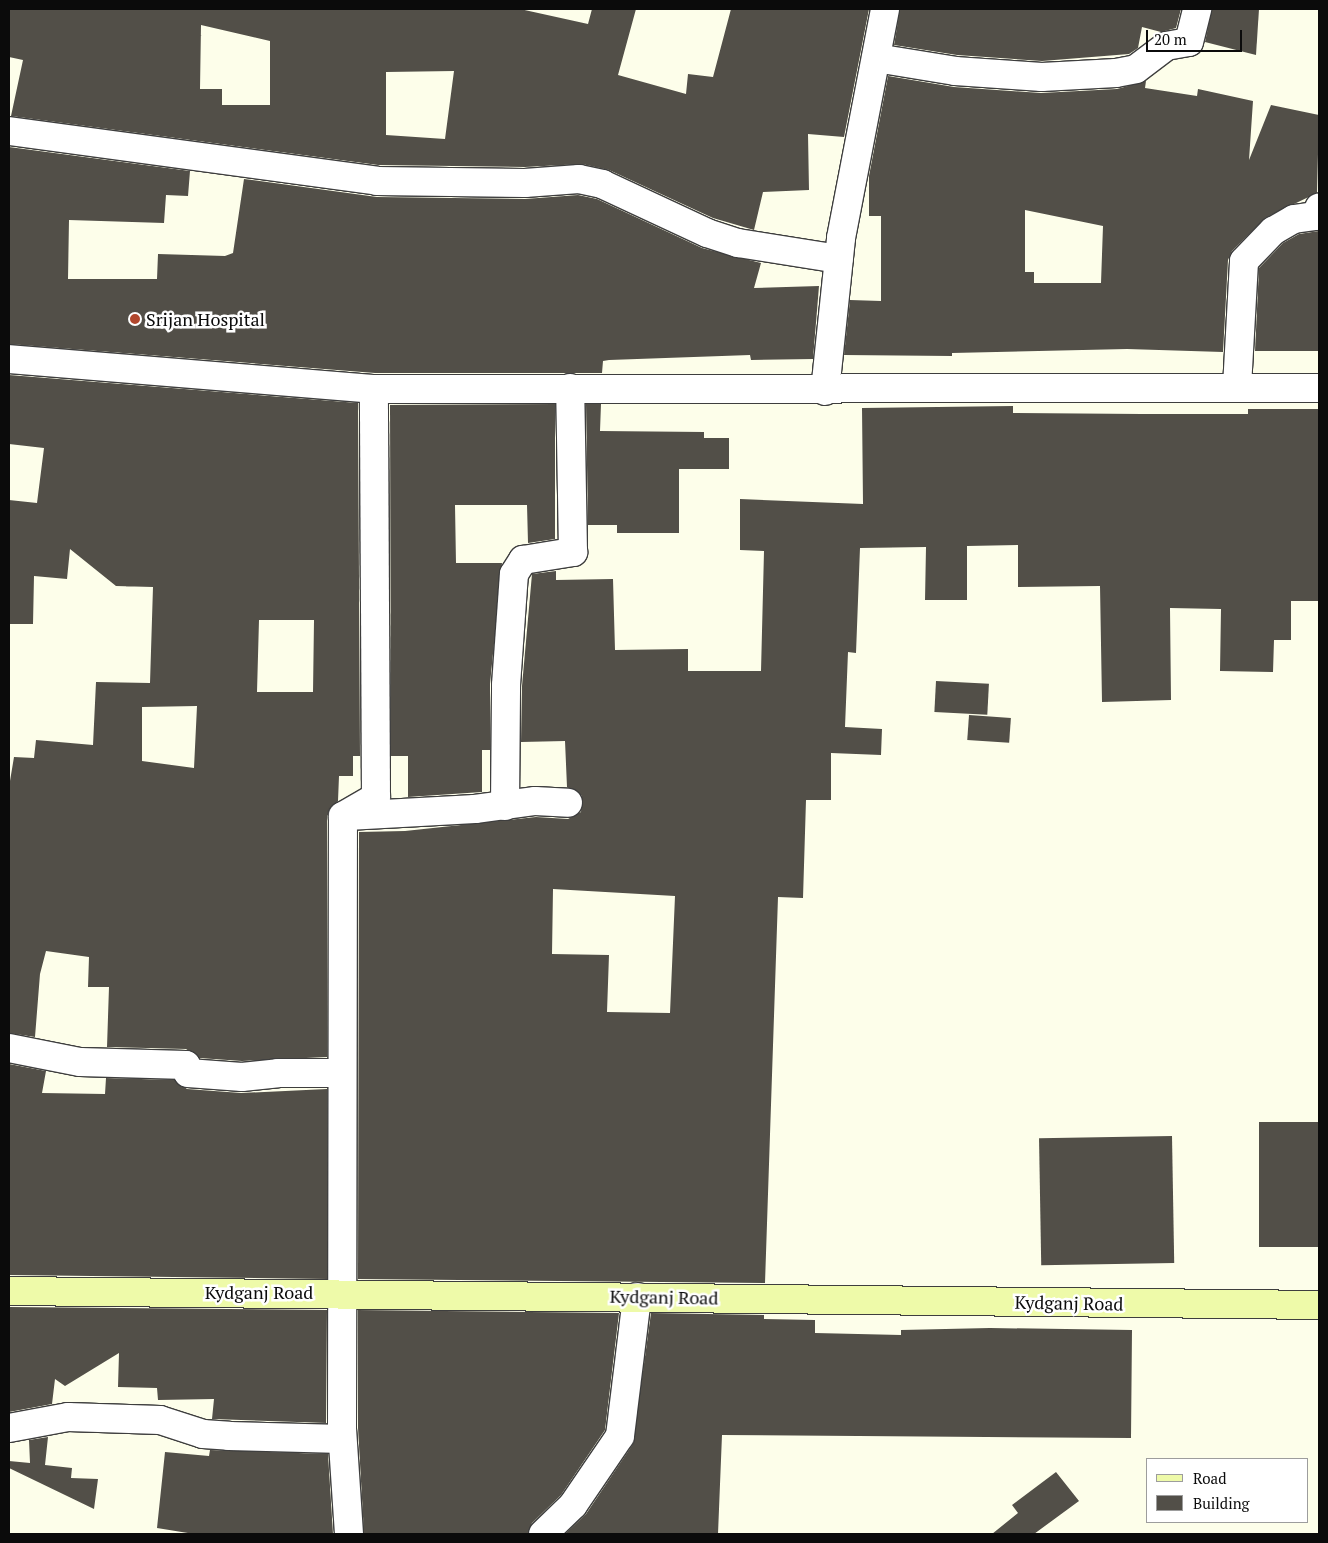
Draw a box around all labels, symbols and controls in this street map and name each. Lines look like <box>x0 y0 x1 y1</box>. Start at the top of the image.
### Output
scale bar <box>1148 20 1244 52</box>
text: 20 m <box>1154 29 1187 49</box>
place label: Srijan Hospital <box>146 308 265 330</box>
marker: Srijan Hospital <box>128 312 142 326</box>
street label: Kydganj Road <box>205 1281 313 1303</box>
street label: Kydganj Road <box>609 1285 719 1309</box>
street label: Kydganj Road <box>1014 1291 1124 1315</box>
legend <box>1146 1458 1308 1523</box>
text: Road <box>1193 1468 1226 1488</box>
text: Building <box>1193 1493 1250 1513</box>

